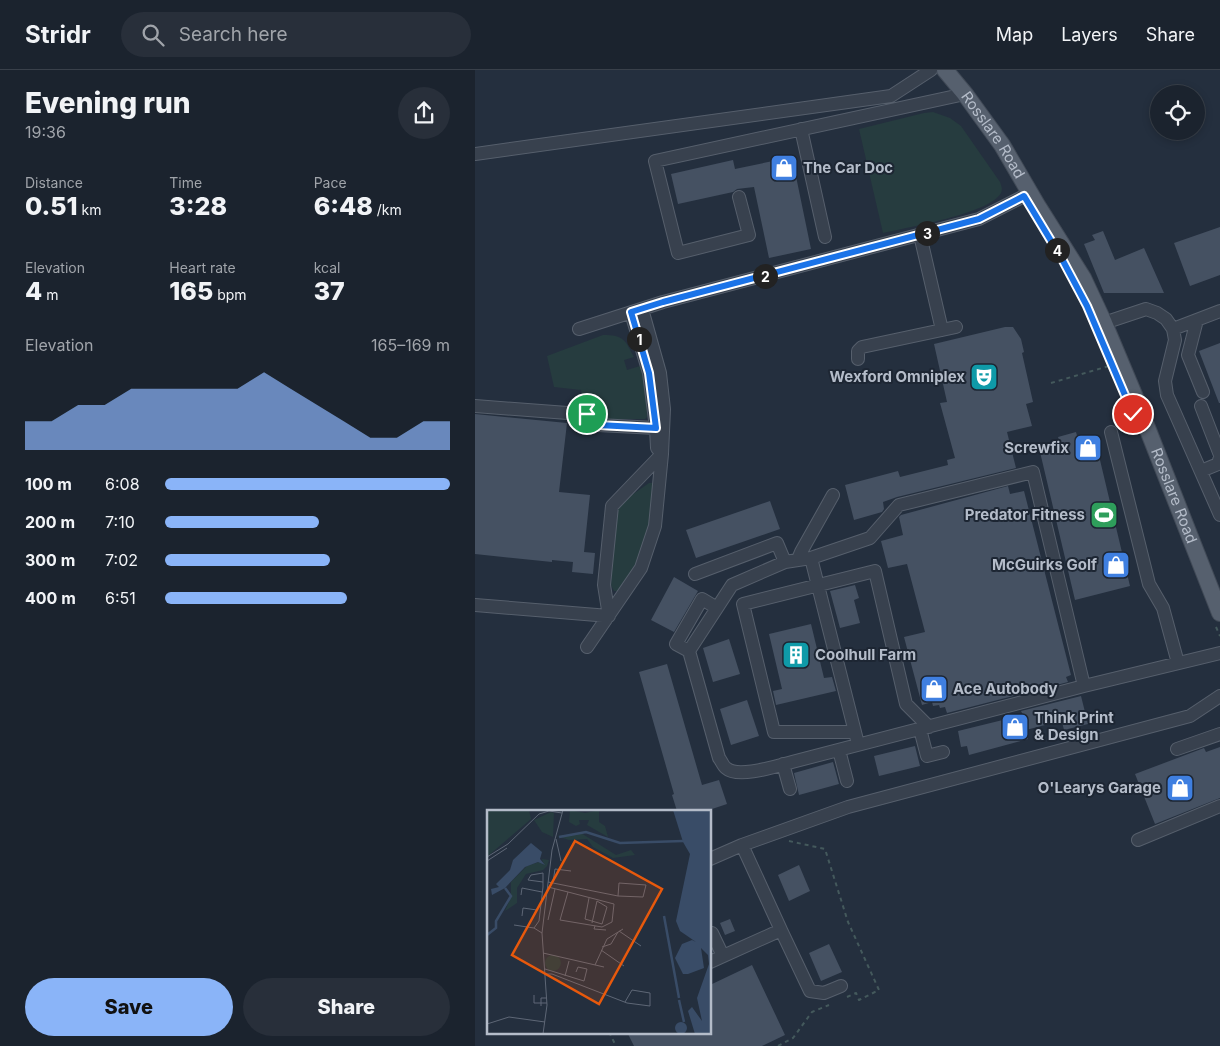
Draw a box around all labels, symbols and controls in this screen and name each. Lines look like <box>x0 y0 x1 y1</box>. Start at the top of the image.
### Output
search box <box>121 12 471 57</box>
text: Stridr <box>25 20 91 49</box>
icon: search <box>139 21 167 49</box>
text: Search here <box>179 23 287 46</box>
text: Map <box>996 24 1033 45</box>
text: Layers <box>1061 24 1118 45</box>
text: Share <box>1146 24 1195 45</box>
map controls <box>1150 85 1205 140</box>
button: locate <box>1150 85 1205 140</box>
text: Evening run <box>25 86 191 120</box>
button: share <box>398 87 450 139</box>
street label: Rosslare Road <box>957 88 1029 182</box>
text: 19:36 <box>25 122 66 142</box>
shop icon: The Car Doc <box>769 153 799 183</box>
place label: The Car Doc <box>803 158 893 177</box>
text: Distance <box>25 174 83 191</box>
text: Time <box>169 174 202 191</box>
text: Pace <box>314 174 347 191</box>
text: 0.51 <box>25 191 78 221</box>
text: 3:28 <box>169 191 227 221</box>
text: 6:48 <box>314 191 373 221</box>
text: km <box>78 201 101 218</box>
text: /km <box>373 201 402 218</box>
pin: 3 <box>915 220 939 246</box>
text: 3 <box>923 225 932 242</box>
pin: 4 <box>1045 238 1069 262</box>
text: 4 <box>1053 242 1062 259</box>
text: Elevation <box>25 259 85 276</box>
text: Heart rate <box>169 259 236 276</box>
text: kcal <box>314 259 340 276</box>
pin: 2 <box>753 264 777 288</box>
text: 2 <box>761 268 770 285</box>
text: 4 <box>25 276 42 306</box>
text: 165 <box>169 276 213 306</box>
text: 37 <box>314 276 345 306</box>
text: m <box>42 286 58 303</box>
text: bpm <box>213 286 247 303</box>
pin: 1 <box>627 326 651 352</box>
text: 1 <box>636 331 643 348</box>
text: Elevation <box>25 335 94 355</box>
text: 165–169 m <box>371 335 450 355</box>
theatre icon: Wexford Omniplex <box>969 362 999 392</box>
place label: Wexford Omniplex <box>830 367 965 386</box>
pin <box>566 393 608 435</box>
pin <box>1112 393 1154 435</box>
icon: arrive <box>573 400 601 428</box>
icon: check <box>1119 400 1147 428</box>
shop icon: Screwfix <box>1073 433 1103 463</box>
place label: Screwfix <box>1004 438 1069 457</box>
street label: Rosslare Road <box>1147 445 1202 546</box>
text: 100 m <box>25 474 72 494</box>
text: 6:08 <box>105 474 140 494</box>
sports icon: Predator Fitness <box>1089 500 1119 530</box>
place label: Predator Fitness <box>965 505 1085 524</box>
text: 200 m <box>25 512 75 532</box>
text: 7:10 <box>105 512 135 532</box>
text: 300 m <box>25 550 75 570</box>
text: 7:02 <box>105 550 138 570</box>
shop icon: McGuirks Golf <box>1101 550 1131 580</box>
place label: McGuirks Golf <box>992 555 1097 574</box>
text: 400 m <box>25 588 76 608</box>
text: 6:51 <box>105 588 136 608</box>
building icon: Coolhull Farm <box>781 640 811 670</box>
place label: Coolhull Farm <box>815 645 916 664</box>
shop icon: Ace Autobody <box>919 674 949 704</box>
place label: Ace Autobody <box>953 679 1058 698</box>
place label: Think Print & Design <box>1034 708 1114 744</box>
shop icon: Think Print & Design <box>1000 712 1030 742</box>
shop icon: O'Learys Garage <box>1165 773 1195 803</box>
place label: O'Learys Garage <box>1038 778 1161 797</box>
inset map <box>487 810 711 1034</box>
button: Save <box>25 978 233 1036</box>
button: Share <box>243 978 450 1036</box>

